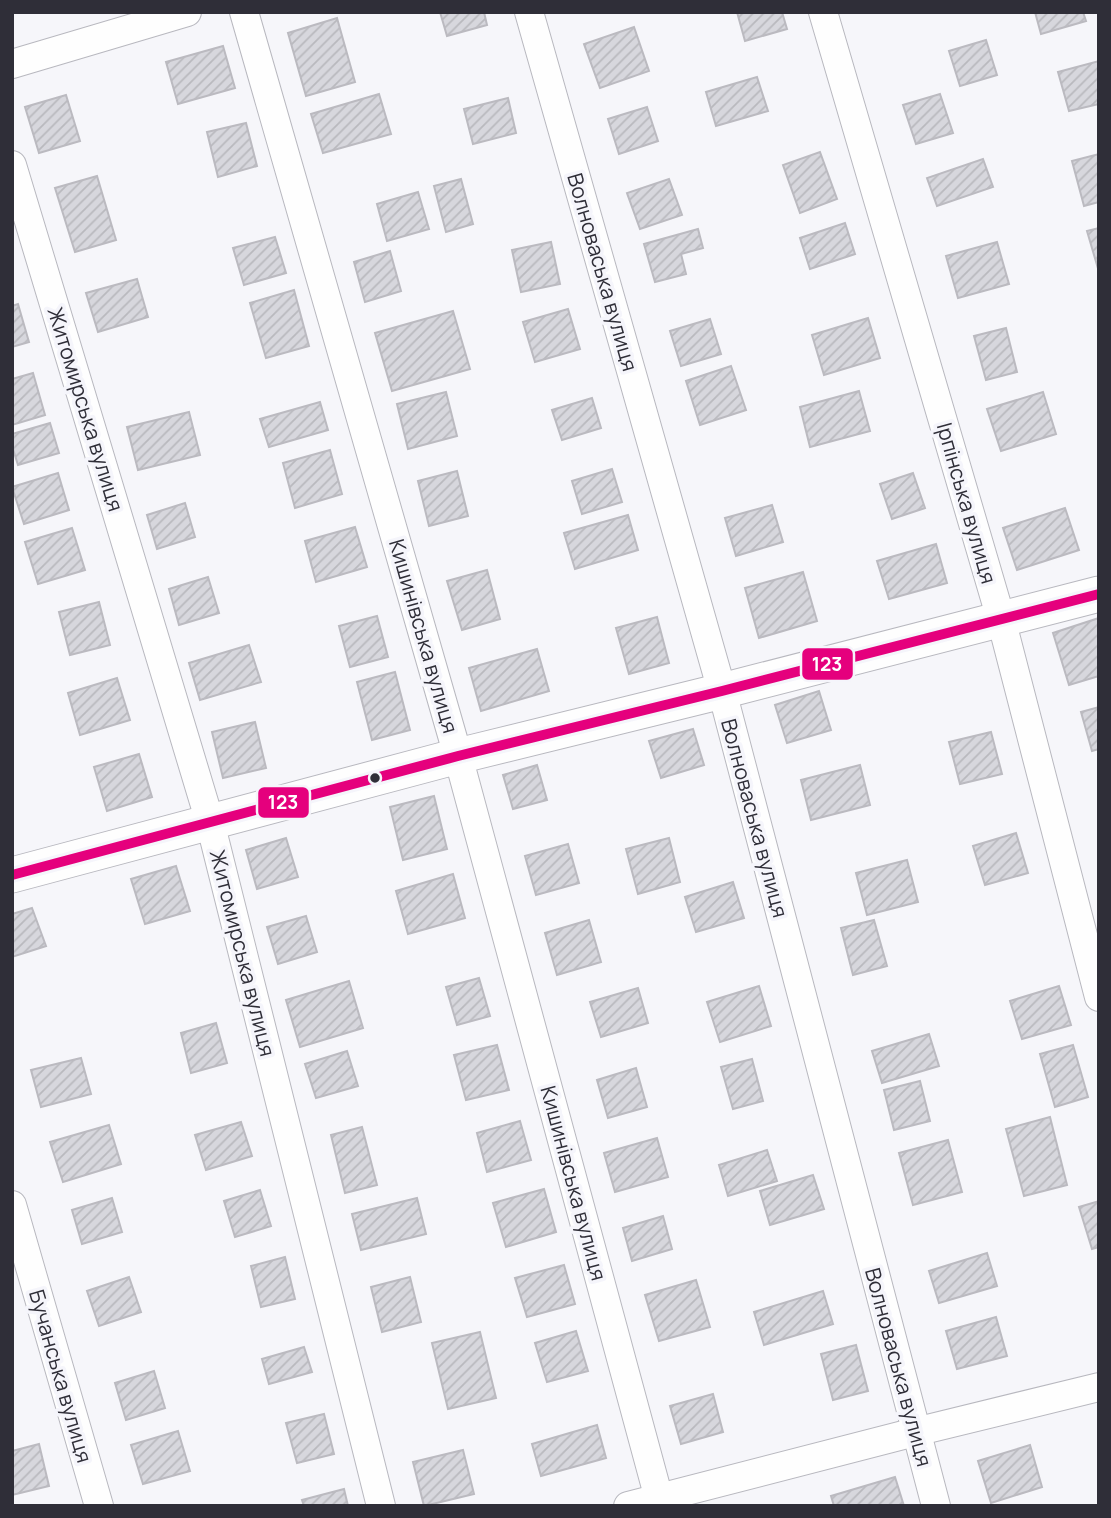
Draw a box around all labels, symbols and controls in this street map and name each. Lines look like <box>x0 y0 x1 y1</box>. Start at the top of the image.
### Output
street label: Волноваська вулиця <box>561 170 645 374</box>
street label: Житомирська вулиця <box>42 304 130 514</box>
street label: Ірпінська вулиця <box>931 419 1003 587</box>
street label: Кишинівська вулиця <box>383 536 465 736</box>
line badge: 123 <box>801 647 854 681</box>
text: 123 <box>812 651 842 677</box>
street label: Волноваська вулиця <box>715 715 795 921</box>
unlabelled marker <box>368 771 382 785</box>
line badge: 123 <box>257 786 310 819</box>
text: 123 <box>268 789 298 815</box>
street label: Житомирська вулиця <box>204 847 282 1059</box>
street label: Кишинівська вулиця <box>535 1083 613 1283</box>
street label: Волноваська вулиця <box>859 1264 939 1470</box>
street label: Бучанська вулиця <box>23 1286 99 1466</box>

